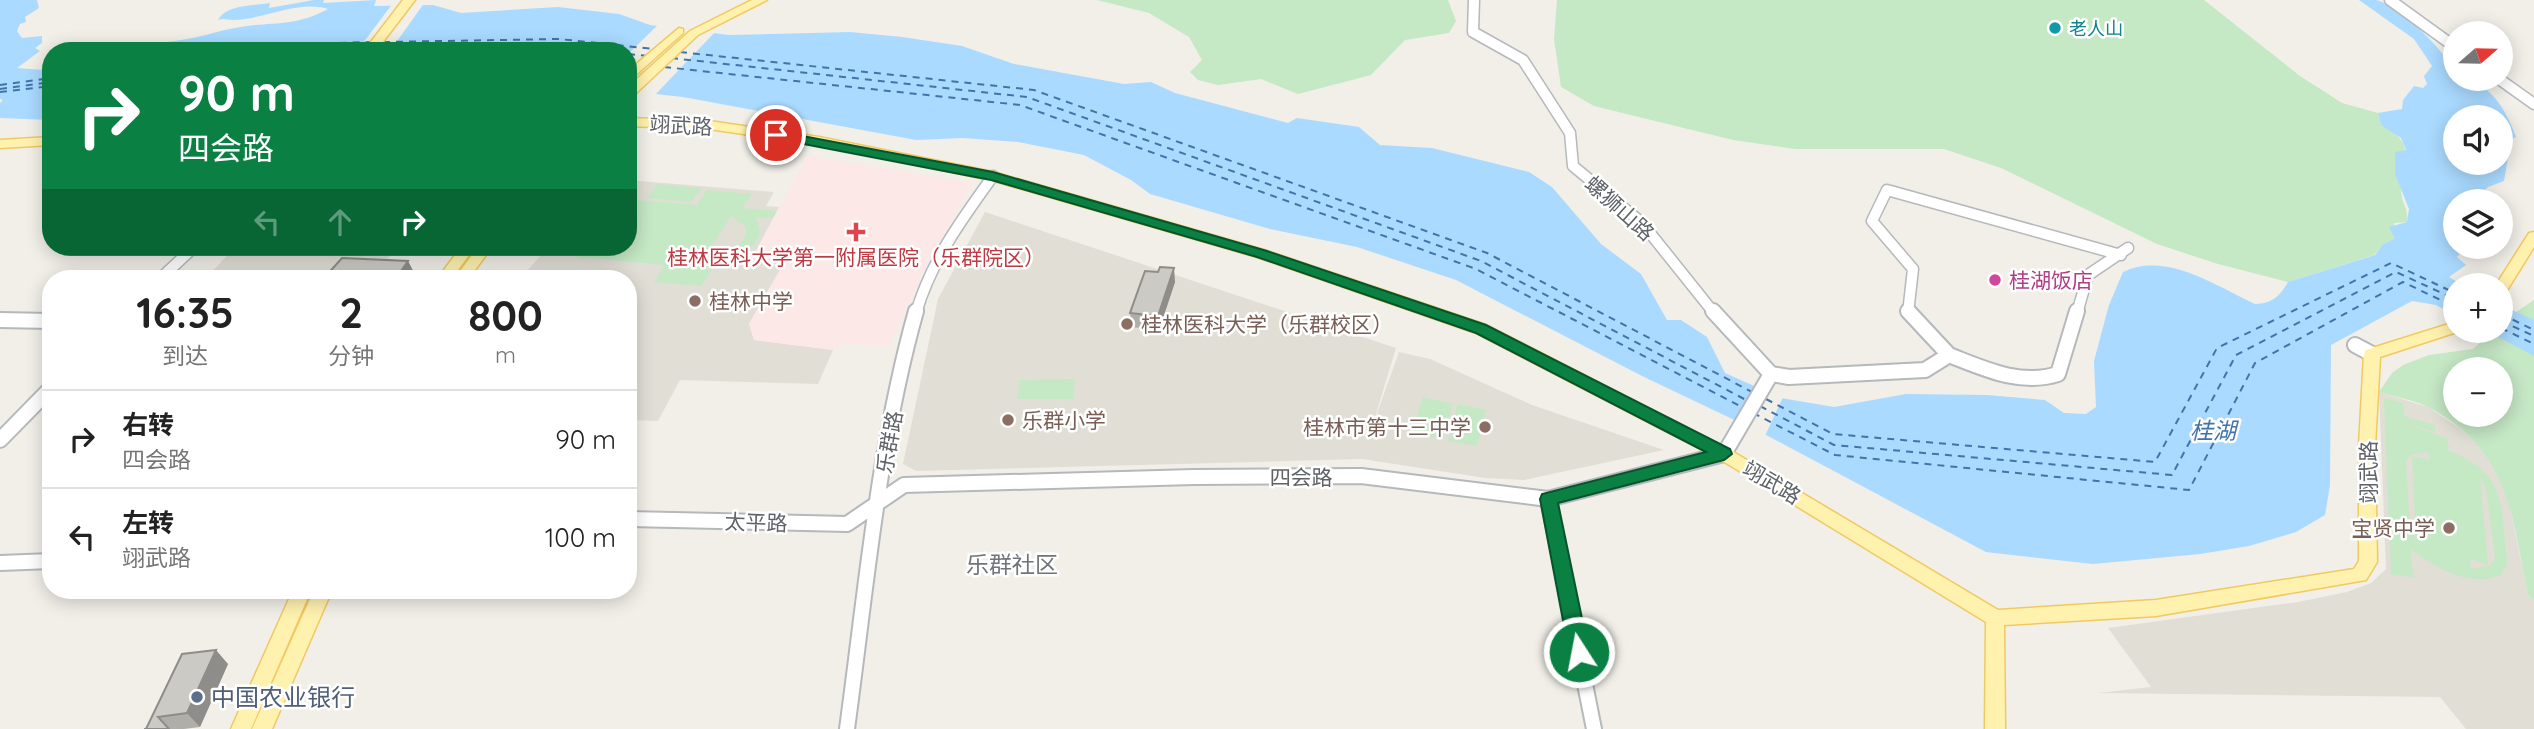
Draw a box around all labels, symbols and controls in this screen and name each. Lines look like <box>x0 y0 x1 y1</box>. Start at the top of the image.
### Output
place label: 老人山 <box>2069 17 2123 40</box>
marker: 老人山 <box>2047 20 2063 36</box>
north arrow <box>2443 21 2513 91</box>
map controls <box>2443 21 2513 427</box>
text: 90 m <box>178 62 295 123</box>
icon: right <box>63 70 154 161</box>
pin <box>746 105 806 165</box>
button: sound <box>2443 105 2513 175</box>
street label: 翊武路 <box>649 110 713 140</box>
icon: arrive <box>757 116 795 154</box>
text: 四会路 <box>178 128 274 168</box>
street label: 螺狮山路 <box>1580 170 1660 246</box>
button: layers <box>2443 189 2513 259</box>
icon: left <box>248 203 286 241</box>
icon: ahead <box>321 203 359 241</box>
icon: right <box>394 203 432 241</box>
marker: 桂林医科大学第一附属医院（乐群院区） <box>846 222 866 242</box>
place label: 桂林医科大学第一附属医院（乐群院区） <box>667 244 1045 270</box>
place label: 桂湖饭店 <box>2009 267 2093 293</box>
marker: 桂湖饭店 <box>1987 272 2003 288</box>
button: + <box>2443 273 2513 343</box>
text: 16:35 <box>136 286 234 339</box>
text: 2 <box>339 286 363 339</box>
place label: 桂林中学 <box>709 288 793 314</box>
text: 800 <box>468 289 543 342</box>
marker: 桂林中学 <box>687 293 703 309</box>
place label: 桂林医科大学（乐群校区） <box>1141 311 1393 337</box>
marker: 桂林医科大学（乐群校区） <box>1119 316 1135 332</box>
text: m <box>495 340 516 369</box>
text: 到达 <box>162 341 208 370</box>
text: 分钟 <box>328 341 374 370</box>
button: − <box>2443 357 2513 427</box>
place label: 乐群小学 <box>1022 407 1106 433</box>
text: 右转 <box>122 408 174 441</box>
street label: 乐群路 <box>871 409 907 475</box>
marker: 乐群小学 <box>1000 412 1016 428</box>
place label: 桂林市第十三中学 <box>1303 414 1471 440</box>
water label: 桂湖 <box>2190 416 2239 445</box>
marker: 桂林市第十三中学 <box>1477 419 1493 435</box>
icon: right <box>63 420 101 458</box>
text: 90 m <box>555 423 616 456</box>
street label: 翊武路 <box>2355 441 2381 504</box>
text: 四会路 <box>122 445 191 474</box>
street label: 翊武路 <box>1738 455 1806 509</box>
street label: 四会路 <box>1270 464 1333 490</box>
text: 左转 <box>122 506 174 539</box>
street label: 太平路 <box>724 508 788 536</box>
place label: 宝贤中学 <box>2351 515 2435 541</box>
icon: left <box>63 518 101 556</box>
marker: 宝贤中学 <box>2441 520 2457 536</box>
text: 100 m <box>545 521 616 554</box>
text: 翊武路 <box>122 543 191 572</box>
district label: 乐群社区 <box>966 550 1058 579</box>
position arrow <box>1542 615 1616 689</box>
place label: 中国农业银行 <box>211 682 355 712</box>
marker: 中国农业银行 <box>189 689 205 705</box>

